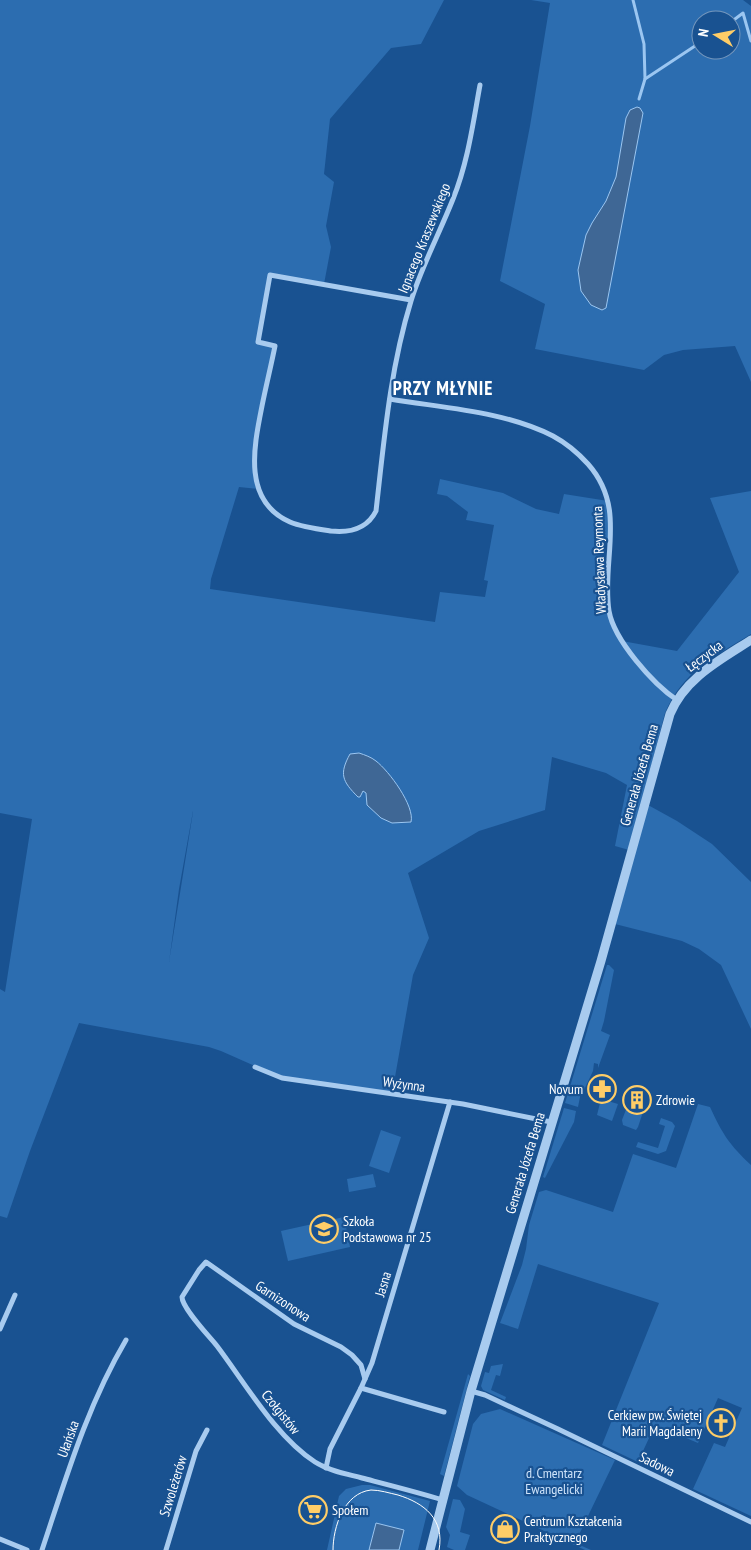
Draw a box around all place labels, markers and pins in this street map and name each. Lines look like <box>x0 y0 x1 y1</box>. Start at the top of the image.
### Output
pharmacy icon: Novum <box>587 1074 617 1104</box>
place label: Novum <box>549 1080 583 1098</box>
building icon: Zdrowie <box>622 1085 652 1115</box>
place label: Zdrowie <box>656 1091 695 1109</box>
place label: Szkoła Podstawowa nr 25 <box>343 1212 432 1246</box>
school or university icon: Szkoła Podstawowa nr 25 <box>309 1214 339 1244</box>
place label: Cerkiew pw. Świętej Marii Magdaleny <box>608 1406 703 1440</box>
church icon: Cerkiew pw. Świętej Marii Magdaleny <box>706 1408 736 1438</box>
supermarket icon: Społem <box>298 1495 328 1525</box>
place label: Społem <box>332 1501 368 1519</box>
place label: Centrum Kształcenia Praktycznego <box>524 1512 622 1546</box>
shop icon: Centrum Kształcenia Praktycznego <box>490 1514 520 1544</box>

